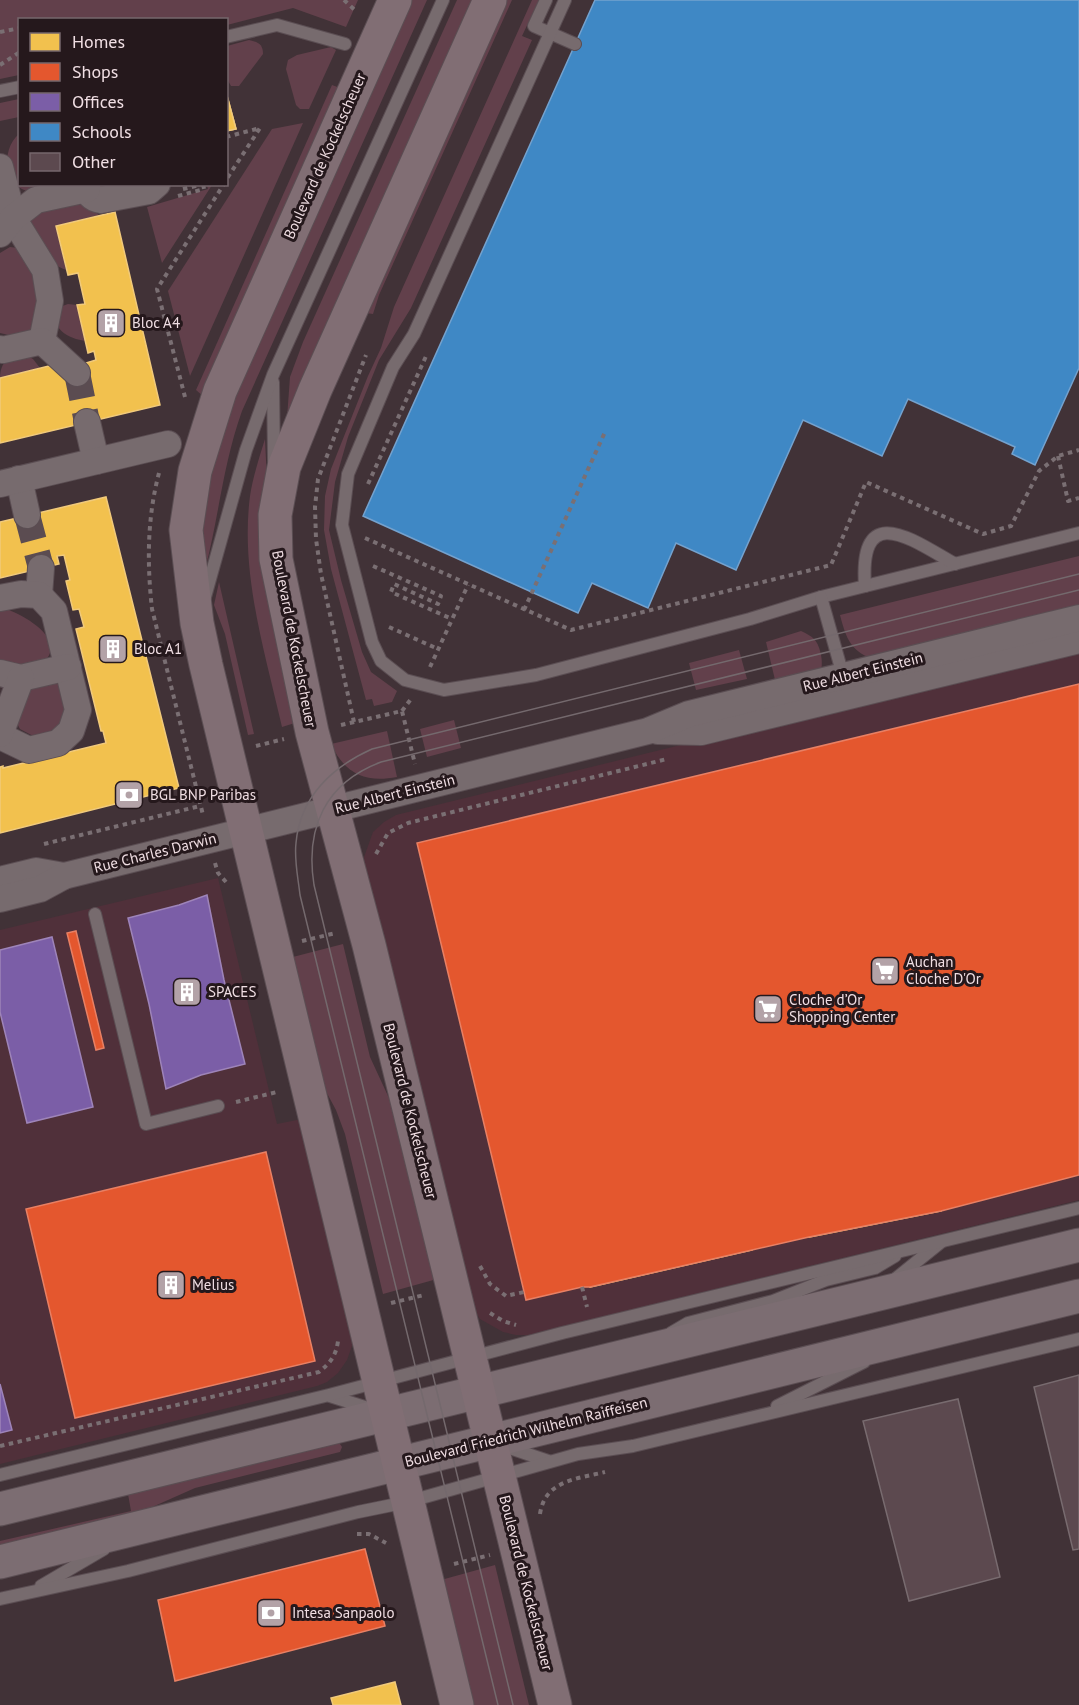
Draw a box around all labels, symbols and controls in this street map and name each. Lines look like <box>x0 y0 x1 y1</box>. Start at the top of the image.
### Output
legend <box>18 18 228 186</box>
text: Homes <box>72 30 125 53</box>
text: Shops <box>72 60 118 83</box>
street label: Boulevard de Kockelscheuer <box>279 70 370 242</box>
text: Offices <box>72 90 124 113</box>
text: Schools <box>72 120 132 143</box>
text: Other <box>72 150 116 173</box>
building icon: Bloc A4 <box>95 307 127 339</box>
place label: Bloc A4 <box>132 313 180 332</box>
street label: Boulevard de Kockelscheuer <box>268 549 321 729</box>
building icon: Bloc A1 <box>97 633 129 665</box>
place label: Bloc A1 <box>134 639 182 658</box>
street label: Rue Albert Einstein <box>801 647 925 696</box>
street label: Rue Albert Einstein <box>333 769 457 818</box>
bank icon: BGL BNP Paribas <box>113 779 145 811</box>
place label: BGL BNP Paribas <box>150 785 256 804</box>
street label: Rue Charles Darwin <box>92 828 218 877</box>
place label: Auchan Cloche D'Or <box>906 952 981 988</box>
supermarket icon: Auchan Cloche D'Or <box>869 955 901 987</box>
building icon: SPACES <box>171 976 203 1008</box>
place label: SPACES <box>208 982 256 1001</box>
place label: Cloche d’Or Shopping Center <box>789 990 895 1026</box>
supermarket icon: Cloche d’Or Shopping Center <box>752 993 784 1025</box>
street label: Boulevard de Kockelscheuer <box>379 1021 441 1201</box>
building icon: Melius <box>155 1269 187 1301</box>
place label: Melius <box>192 1275 234 1294</box>
street label: Boulevard Friedrich Wilhelm Raiffeisen <box>403 1392 649 1471</box>
street label: Boulevard de Kockelscheuer <box>495 1493 557 1673</box>
bank icon: Intesa Sanpaolo <box>255 1597 287 1629</box>
place label: Intesa Sanpaolo <box>292 1603 395 1622</box>

